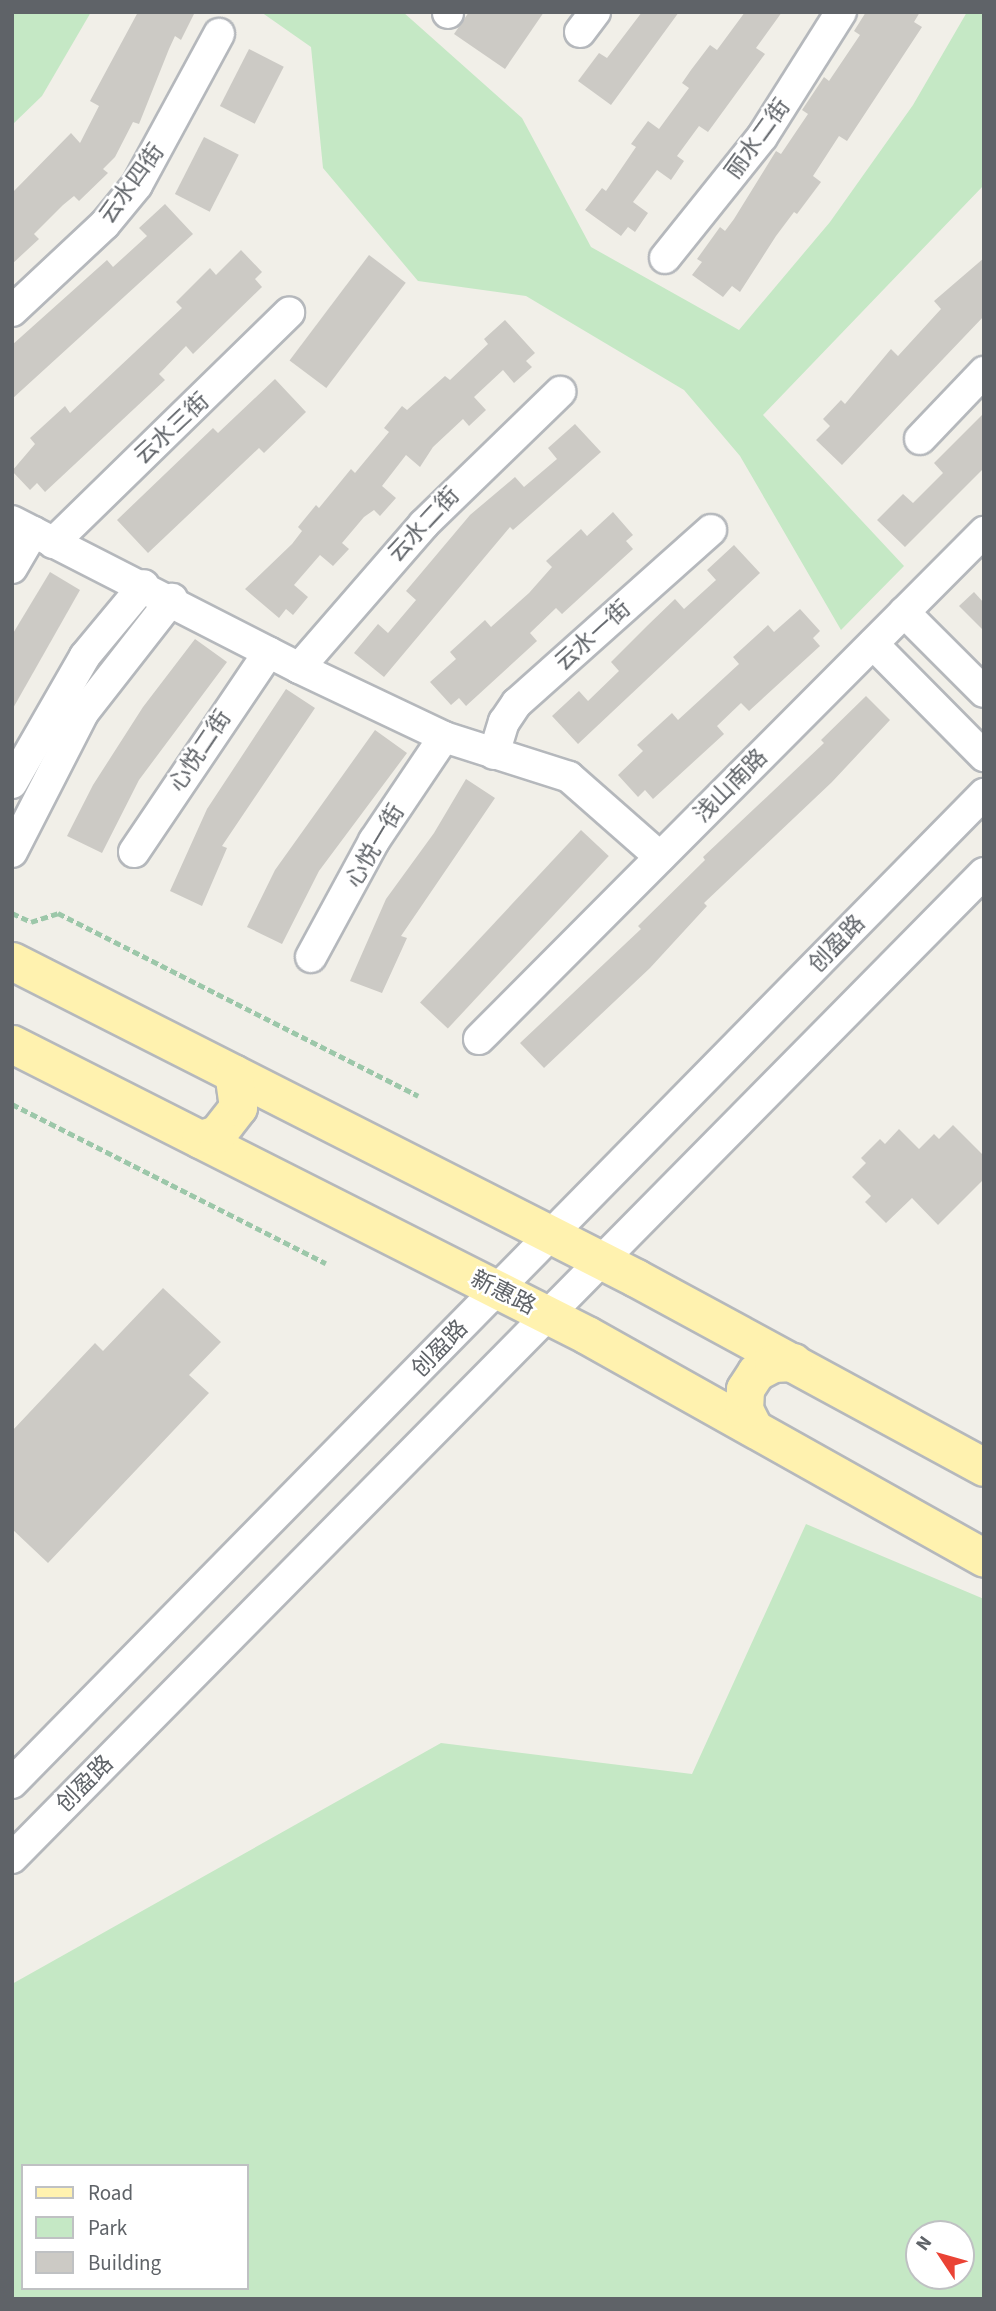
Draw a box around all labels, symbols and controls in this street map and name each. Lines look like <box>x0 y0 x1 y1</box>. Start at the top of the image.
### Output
street label: 丽水二街 <box>720 94 796 184</box>
street label: 云水四街 <box>94 139 170 229</box>
street label: 云水三街 <box>129 388 215 470</box>
street label: 云水二街 <box>383 482 465 568</box>
street label: 云水一街 <box>550 595 636 677</box>
street label: 心悦二街 <box>163 705 237 797</box>
street label: 浅山南路 <box>689 744 773 828</box>
street label: 心悦一街 <box>339 799 411 893</box>
street label: 创盈路 <box>803 910 871 978</box>
street label: 新惠路 <box>466 1265 540 1321</box>
street label: 创盈路 <box>406 1315 474 1383</box>
street label: 创盈路 <box>51 1750 119 1818</box>
legend <box>21 2164 248 2290</box>
text: Road <box>88 2178 133 2208</box>
text: Park <box>88 2213 127 2243</box>
north arrow <box>905 2220 975 2290</box>
text: N <box>910 2230 939 2257</box>
text: Building <box>88 2248 161 2278</box>

